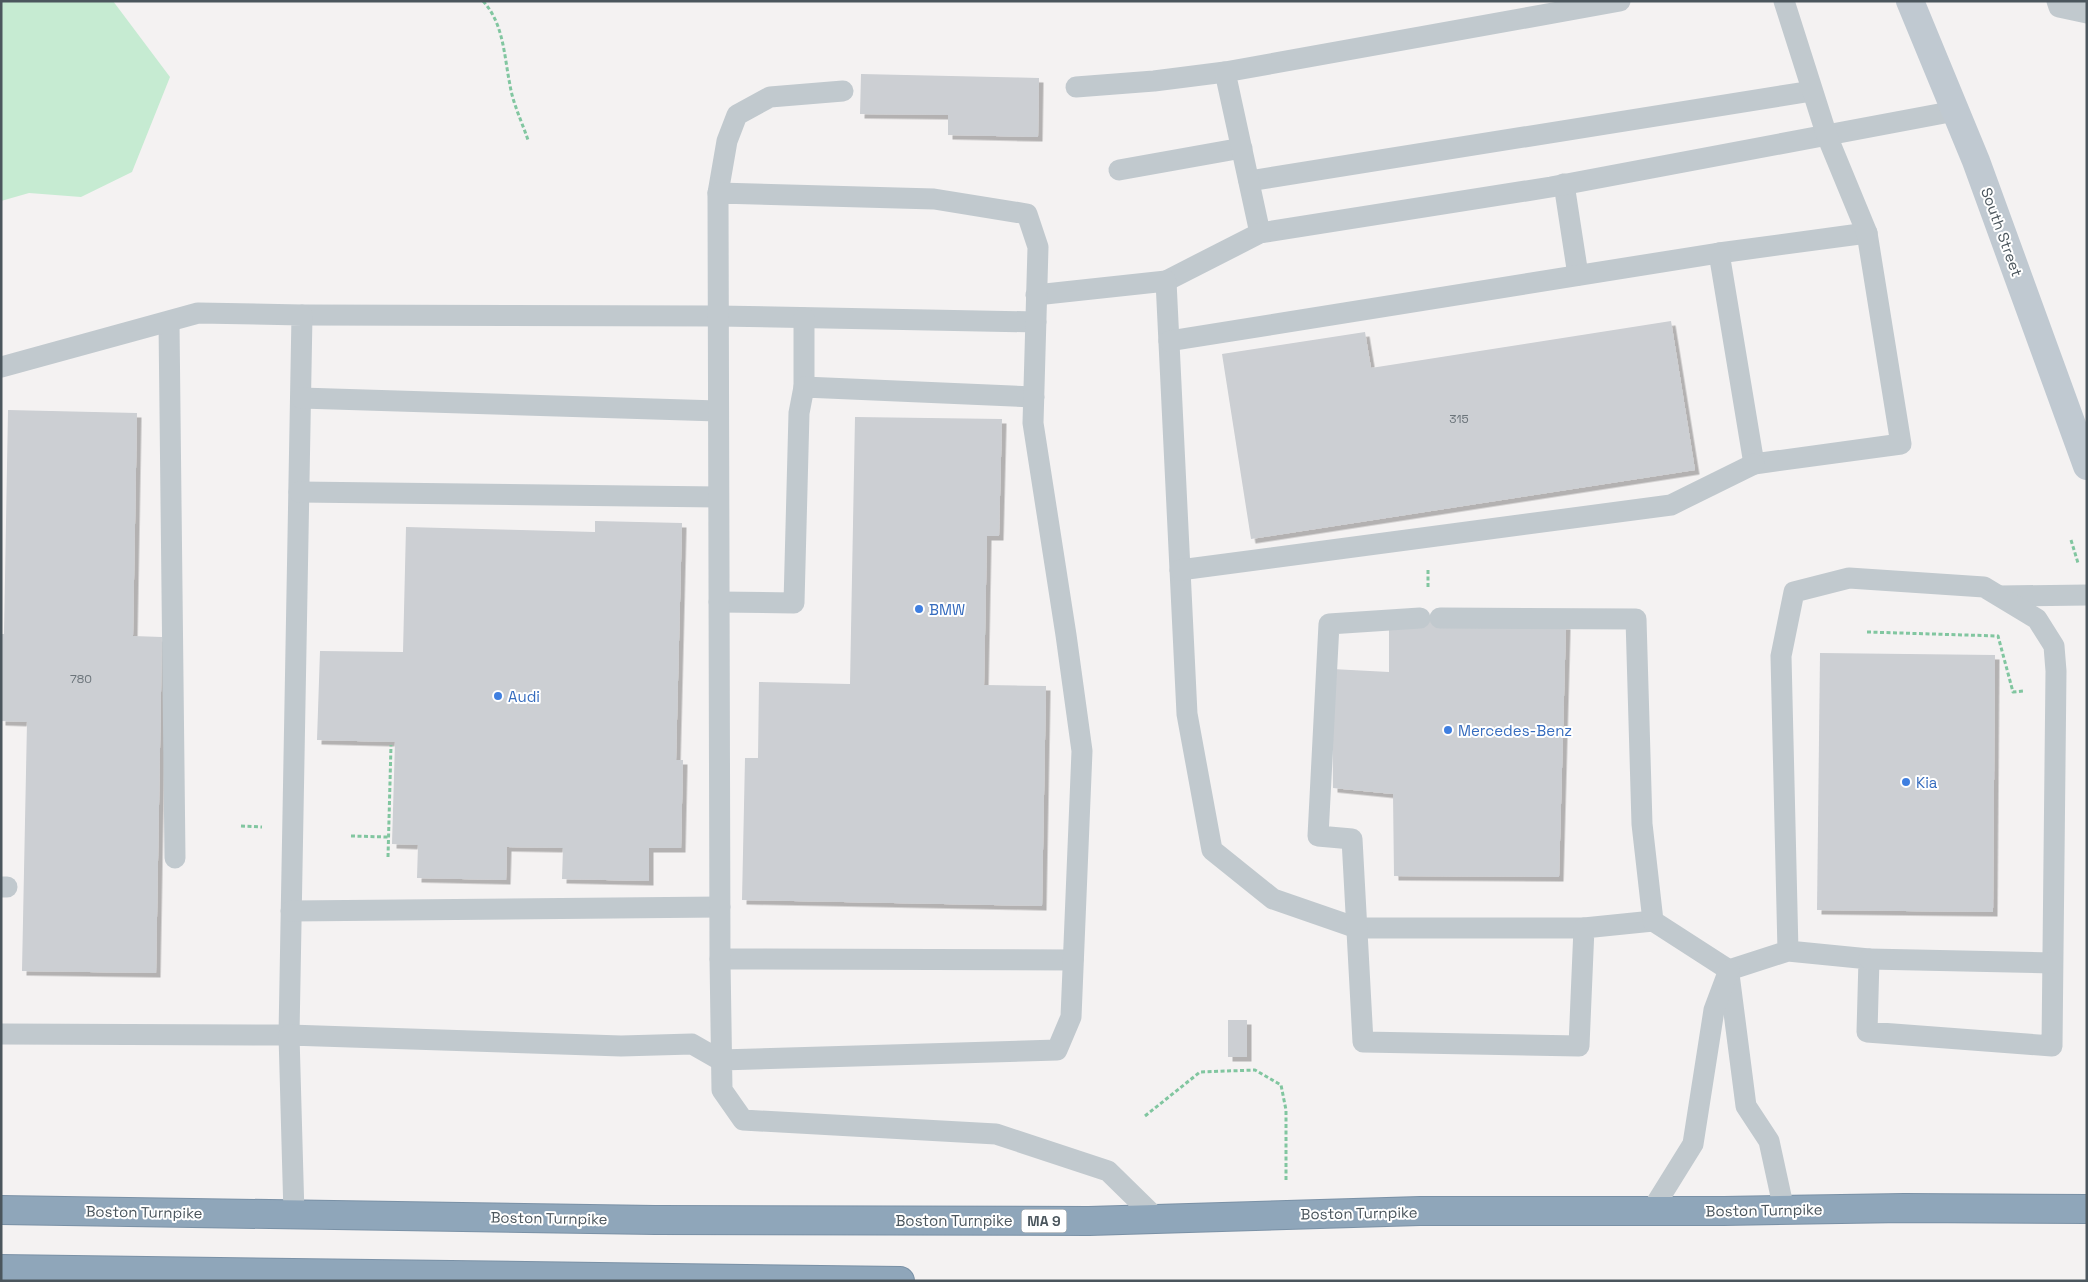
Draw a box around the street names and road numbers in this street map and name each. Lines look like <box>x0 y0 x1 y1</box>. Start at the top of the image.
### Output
street label: South Street <box>1977 185 2027 279</box>
street label: Boston Turnpike <box>1705 1199 1823 1221</box>
street label: Boston Turnpike <box>85 1201 203 1223</box>
street label: Boston Turnpike <box>1300 1202 1418 1224</box>
street label: Boston Turnpike <box>490 1207 608 1229</box>
road number: MA 9 <box>1022 1210 1066 1232</box>
street label: Boston Turnpike <box>895 1211 1013 1230</box>

